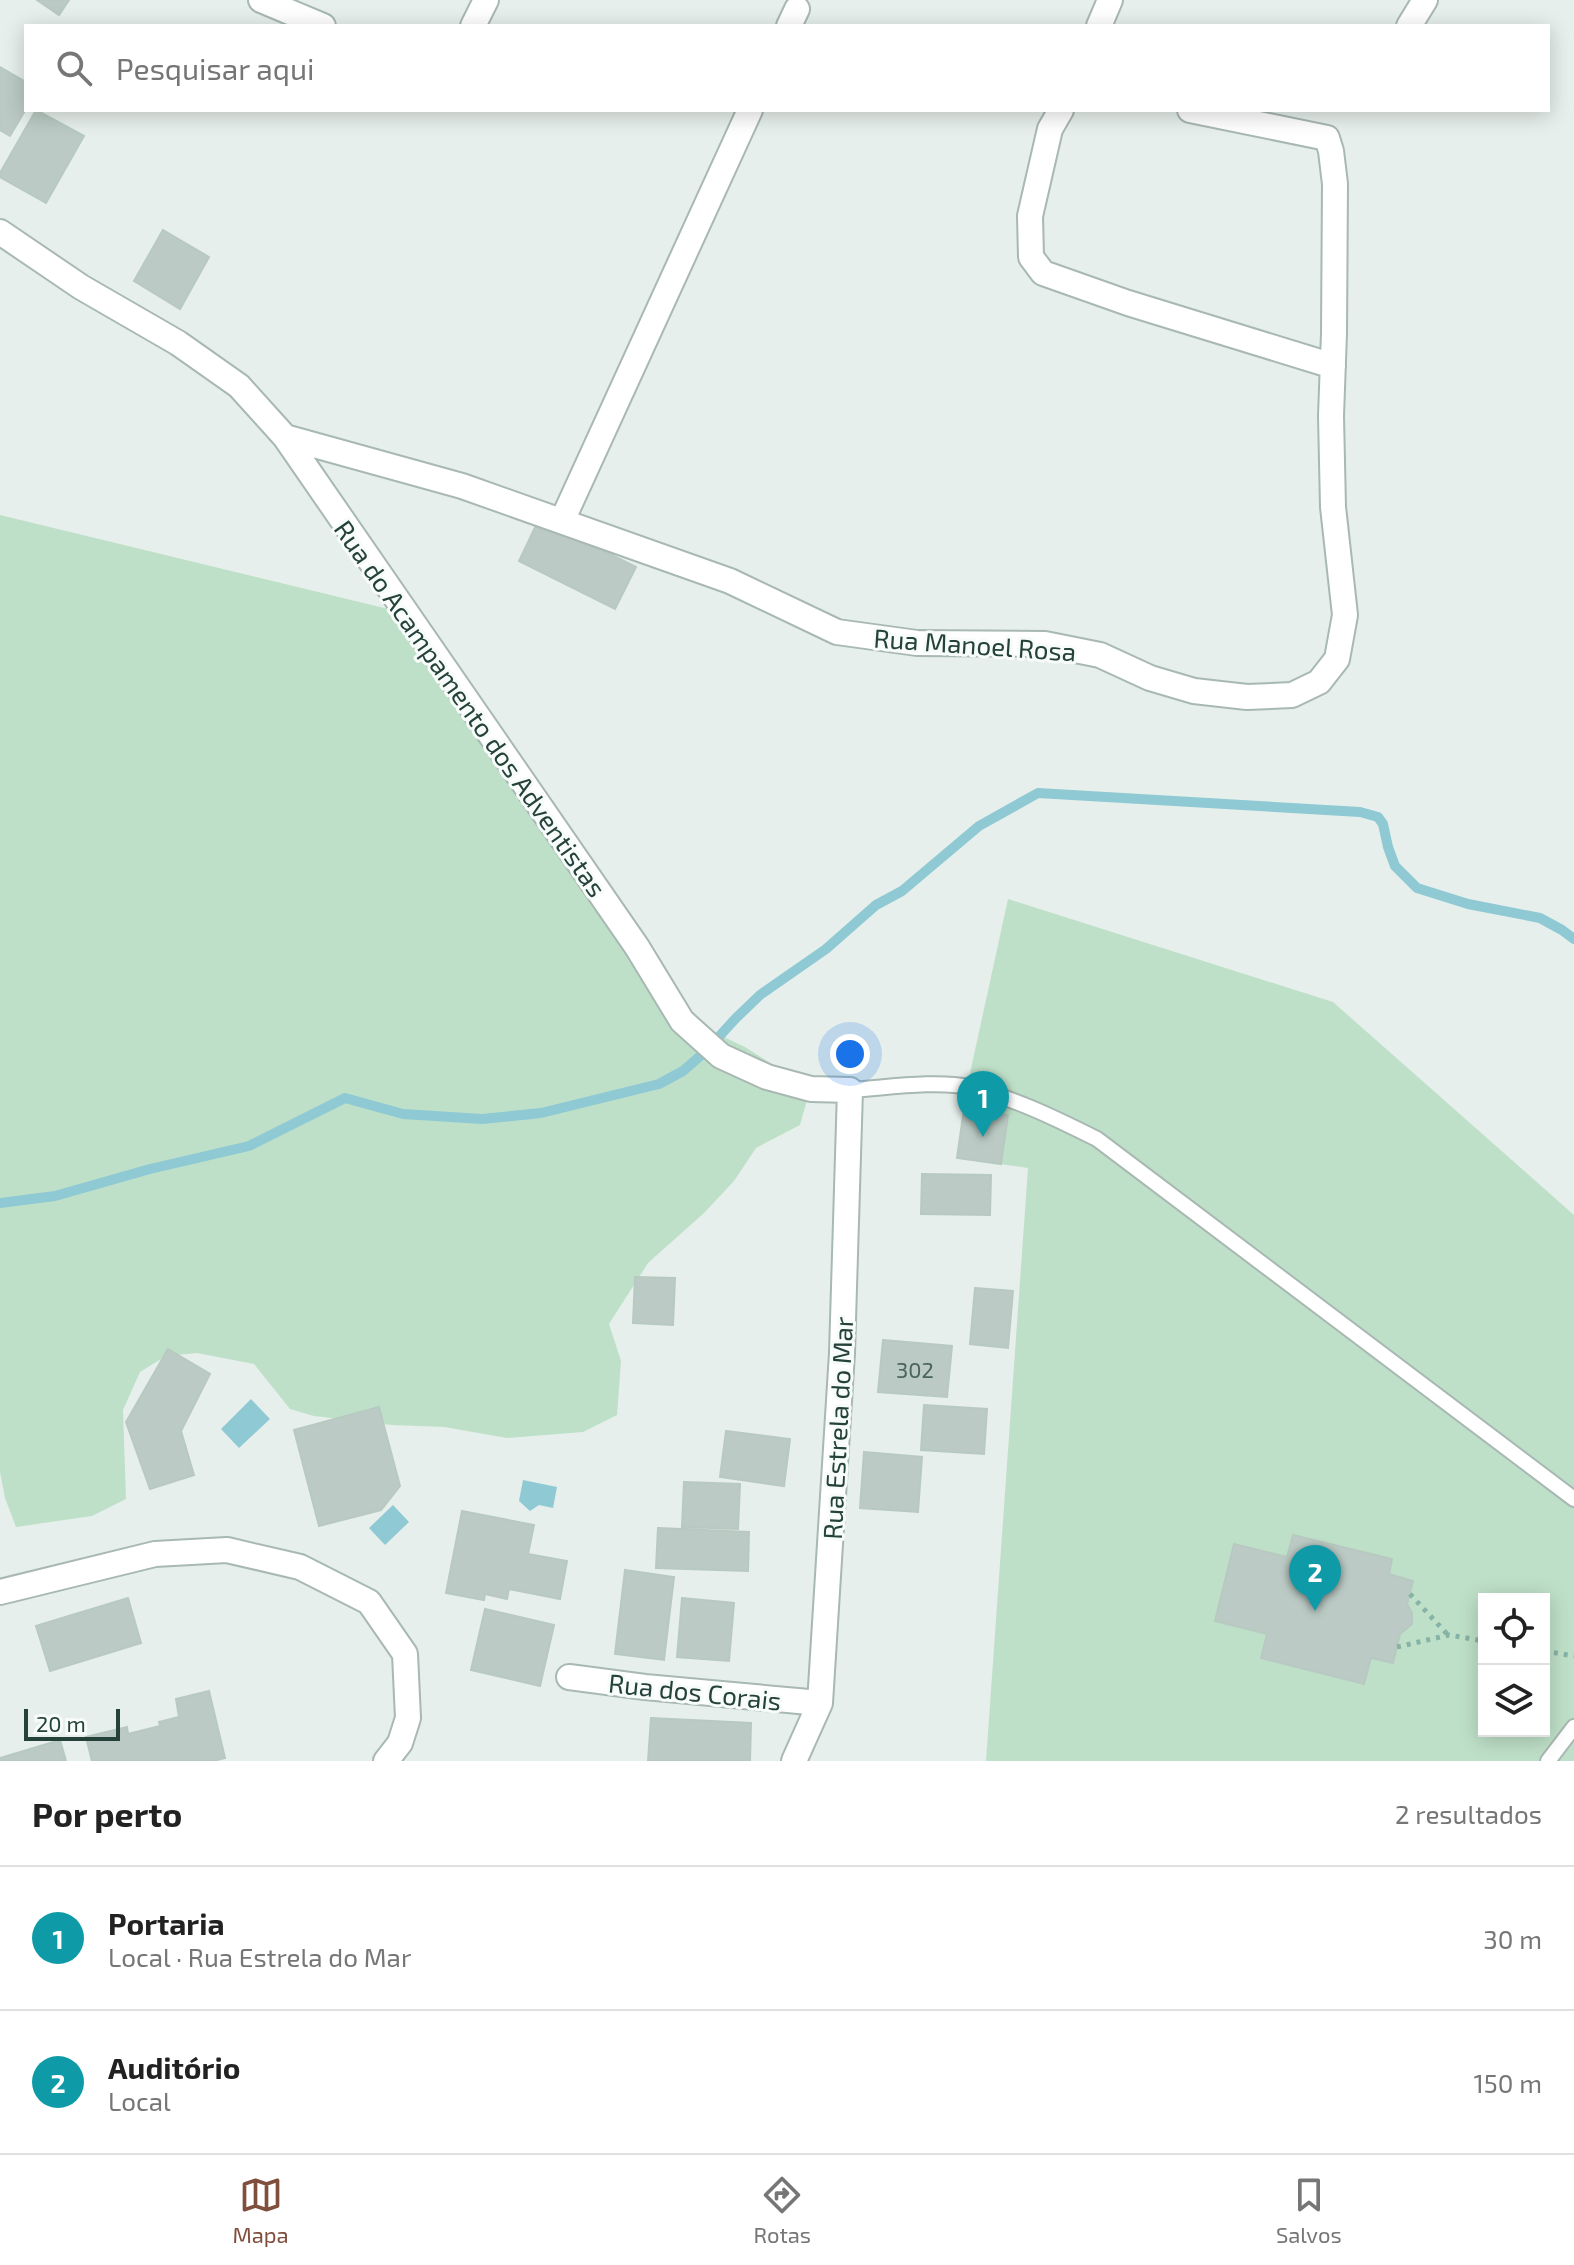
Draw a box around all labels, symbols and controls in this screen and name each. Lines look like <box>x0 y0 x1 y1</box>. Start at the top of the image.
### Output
search box <box>24 24 1550 112</box>
icon: search <box>52 46 96 90</box>
text: Pesquisar aqui <box>116 50 314 86</box>
street label: Rua do Acampamento dos Adventistas <box>329 514 613 902</box>
street label: Rua Manoel Rosa <box>873 621 1077 667</box>
your location <box>830 1034 870 1074</box>
pin: 1 <box>957 1071 1009 1137</box>
street label: Rua Estrela do Mar <box>816 1316 858 1540</box>
house number: 302 <box>896 1356 934 1382</box>
pin: 2 <box>1289 1545 1341 1611</box>
map controls <box>1478 1593 1550 1737</box>
button: locate <box>1478 1593 1550 1665</box>
button: layers <box>1478 1665 1550 1737</box>
street label: Rua dos Corais <box>607 1667 783 1715</box>
scale bar <box>24 1705 120 1741</box>
text: 20 m <box>36 1710 86 1736</box>
text: Por perto <box>32 1793 182 1834</box>
text: 2 resultados <box>1395 1798 1542 1829</box>
text: Portaria <box>108 1905 225 1941</box>
text: 1 <box>52 1923 64 1954</box>
text: 30 m <box>1483 1923 1542 1954</box>
text: Local · Rua Estrela do Mar <box>108 1941 411 1972</box>
text: Auditório <box>108 2049 240 2085</box>
text: 2 <box>50 2067 66 2098</box>
text: 150 m <box>1473 2067 1542 2098</box>
text: Local <box>108 2085 171 2116</box>
tab: Mapa <box>232 2173 289 2247</box>
tab: Rotas <box>753 2173 811 2247</box>
tab: Salvos <box>1276 2173 1342 2247</box>

